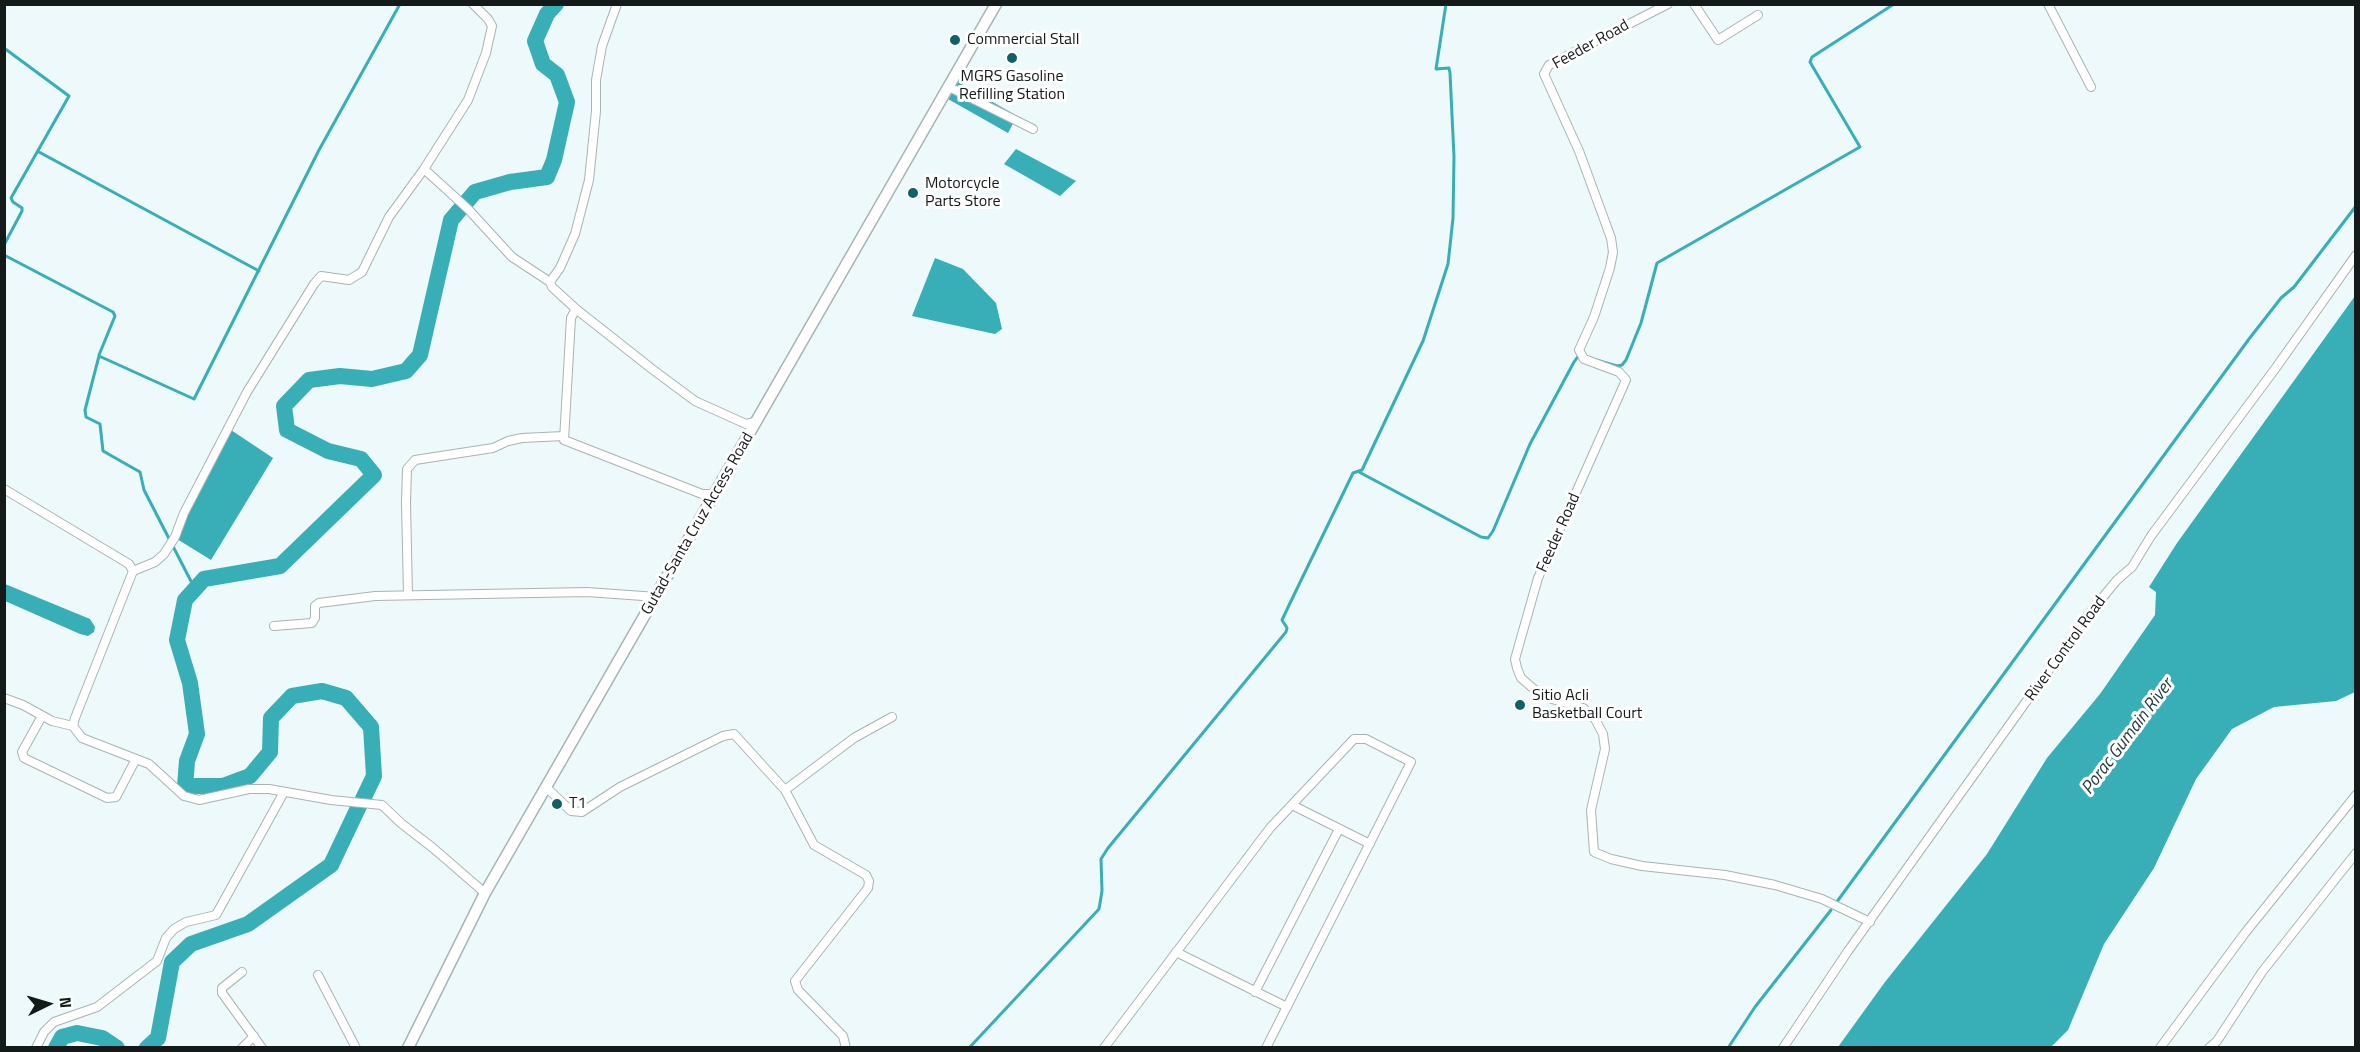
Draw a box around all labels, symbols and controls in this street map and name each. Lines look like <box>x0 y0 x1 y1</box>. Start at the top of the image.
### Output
street label: Feeder Road <box>1549 16 1633 74</box>
place label: Commercial Stall <box>967 30 1079 50</box>
marker: Commercial Stall <box>948 33 962 47</box>
marker: MGRS Gasoline Refilling Station <box>1005 51 1019 65</box>
place label: MGRS Gasoline Refilling Station <box>959 67 1065 105</box>
place label: Motorcycle Parts Store <box>925 174 1001 212</box>
marker: Motorcycle Parts Store <box>906 186 920 200</box>
street label: Gutad-Santa Cruz Access Road <box>638 429 758 619</box>
street label: Feeder Road <box>1533 490 1585 576</box>
street label: River Control Road <box>2022 593 2110 705</box>
water label: Porac Gumain River <box>2078 675 2178 799</box>
place label: Sitio Acli Basketball Court <box>1532 686 1642 724</box>
marker: Sitio Acli Basketball Court <box>1513 698 1527 712</box>
place label: T1 <box>569 794 586 814</box>
marker: T1 <box>550 797 564 811</box>
north arrow <box>18 974 78 1034</box>
text: N <box>53 996 78 1009</box>

